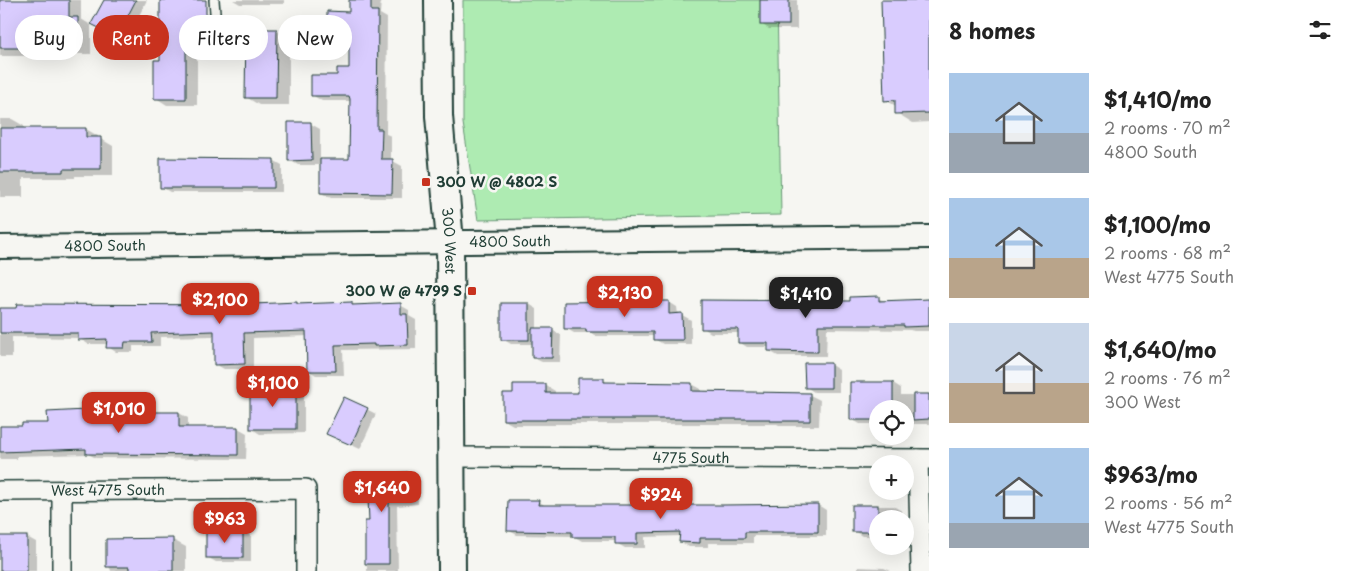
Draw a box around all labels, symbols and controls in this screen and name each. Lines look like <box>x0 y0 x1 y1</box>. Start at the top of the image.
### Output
text: 8 homes <box>949 14 1035 46</box>
chip: Buy <box>15 15 83 60</box>
chip: Rent <box>93 15 169 60</box>
chip: Filters <box>179 15 268 60</box>
chip: New <box>278 15 352 60</box>
icon: filters <box>1306 16 1334 44</box>
text: $1,410/mo <box>1104 83 1211 115</box>
icon: home <box>989 93 1049 153</box>
text: 2 rooms · 70 m² <box>1104 115 1231 139</box>
text: 4800 South <box>1104 139 1197 163</box>
place label: 300 W @ 4802 S <box>436 171 557 192</box>
marker: 300 W @ 4802 S <box>420 176 432 188</box>
street label: 300 West <box>437 206 461 275</box>
text: $1,100/mo <box>1104 208 1211 240</box>
icon: home <box>989 218 1049 278</box>
street label: 4800 South <box>469 230 551 252</box>
street label: 4800 South <box>64 234 146 256</box>
text: 2 rooms · 68 m² <box>1104 240 1231 264</box>
text: West 4775 South <box>1104 264 1234 288</box>
pin: $2,130 <box>584 276 666 318</box>
pin: $1,410 <box>765 276 847 319</box>
place label: 300 W @ 4799 S <box>345 280 462 301</box>
text: $2,130 <box>598 280 652 304</box>
text: $1,410 <box>780 281 832 305</box>
pin: $2,100 <box>179 282 261 325</box>
marker: 300 W @ 4799 S <box>466 285 478 297</box>
text: $2,100 <box>192 287 248 311</box>
text: $1,640/mo <box>1104 333 1216 365</box>
icon: home <box>989 343 1049 403</box>
text: 2 rooms · 76 m² <box>1104 365 1231 389</box>
pin: $1,100 <box>232 366 314 408</box>
text: $1,100 <box>247 370 299 394</box>
text: 300 West <box>1104 389 1181 413</box>
pin: $1,010 <box>78 392 160 434</box>
text: $1,010 <box>93 396 145 420</box>
map controls <box>869 400 914 555</box>
button: locate <box>869 400 914 445</box>
street label: 4775 South <box>653 447 729 468</box>
button: + <box>869 455 914 500</box>
text: $963/mo <box>1104 458 1198 490</box>
icon: home <box>989 468 1049 528</box>
pin: $1,640 <box>341 470 423 513</box>
text: $1,640 <box>354 475 410 499</box>
pin: $924 <box>631 478 691 520</box>
street label: West 4775 South <box>51 479 165 501</box>
text: $924 <box>640 482 682 506</box>
text: 2 rooms · 56 m² <box>1104 490 1233 514</box>
pin: $963 <box>195 502 255 544</box>
text: $963 <box>204 506 246 530</box>
button: − <box>869 510 914 555</box>
text: West 4775 South <box>1104 514 1234 538</box>

